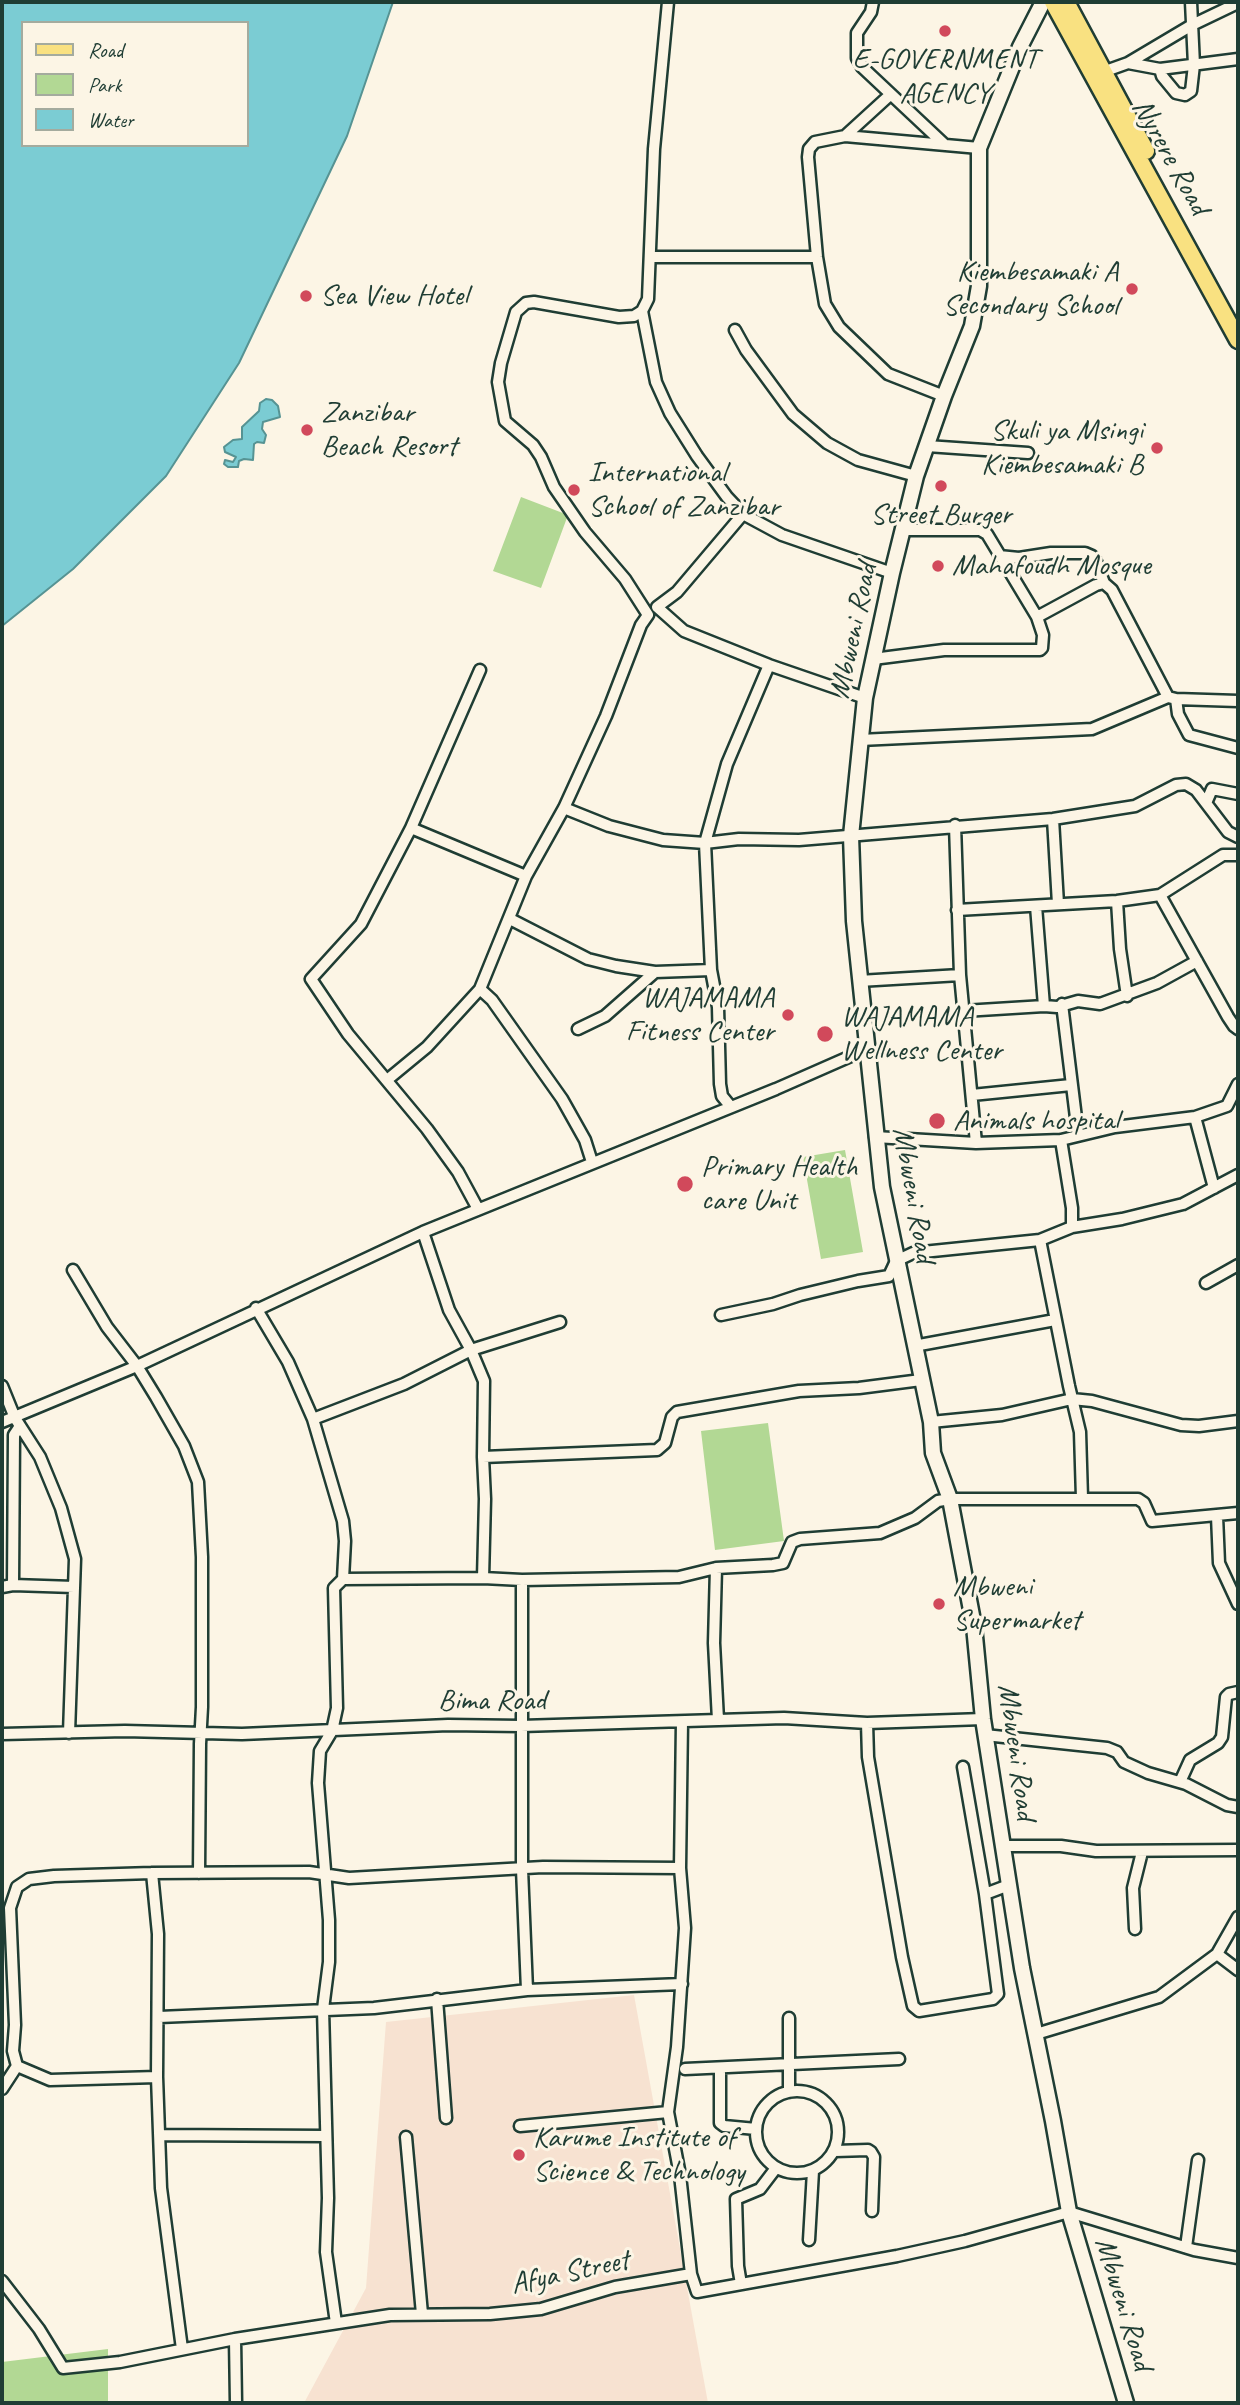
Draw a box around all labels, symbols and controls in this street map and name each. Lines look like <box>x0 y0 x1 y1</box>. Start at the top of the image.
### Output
legend <box>21 21 248 147</box>
marker: E-GOVERNMENT AGENCY <box>937 23 953 39</box>
text: Road <box>88 37 123 63</box>
place label: E-GOVERNMENT AGENCY <box>852 42 1038 112</box>
text: Park <box>88 72 121 98</box>
street label: Nyrere Road <box>1123 93 1217 221</box>
text: Water <box>88 107 134 133</box>
place label: Kiembesamaki A Secondary School <box>943 254 1118 324</box>
place label: Sea View Hotel <box>320 278 468 314</box>
marker: Kiembesamaki A Secondary School <box>1124 281 1140 297</box>
marker: Sea View Hotel <box>298 288 314 304</box>
place label: Zanzibar Beach Resort <box>321 395 457 466</box>
place label: Skuli ya Msingi Kiembesamaki B <box>981 413 1143 484</box>
marker: Zanzibar Beach Resort <box>299 422 315 438</box>
marker: Skuli ya Msingi Kiembesamaki B <box>1149 440 1165 456</box>
place label: International School of Zanzibar <box>588 455 779 526</box>
marker: Street Burger <box>933 478 949 494</box>
marker: International School of Zanzibar <box>566 482 582 498</box>
place label: Street Burger <box>870 497 1012 533</box>
place label: Mahafoudh Mosque <box>952 548 1151 584</box>
marker: Mahafoudh Mosque <box>930 558 946 574</box>
street label: Mbweni Road <box>822 560 886 702</box>
place label: WAJAMAMA Fitness Center <box>626 980 774 1050</box>
place label: WAJAMAMA Wellness Center <box>841 999 1002 1070</box>
marker: WAJAMAMA Fitness Center <box>780 1007 796 1023</box>
marker: WAJAMAMA Wellness Center <box>815 1024 835 1044</box>
place label: Animals hospital <box>953 1103 1119 1139</box>
marker: Animals hospital <box>927 1111 947 1131</box>
street label: Mbweni Road <box>883 1125 943 1265</box>
place label: Primary Health care Unit <box>701 1149 857 1220</box>
marker: Primary Health care Unit <box>675 1174 695 1194</box>
place label: Mbweni Supermarket <box>953 1569 1080 1640</box>
marker: Mbweni Supermarket <box>931 1596 947 1612</box>
street label: Mbweni Road <box>989 1682 1043 1822</box>
street label: Bima Road <box>438 1683 546 1719</box>
place label: Karume Institute of Science & Technology <box>533 2120 745 2190</box>
marker: Karume Institute of Science & Technology <box>511 2147 527 2163</box>
street label: Mbweni Road <box>1086 2233 1160 2375</box>
street label: Afya Street <box>508 2243 632 2303</box>

